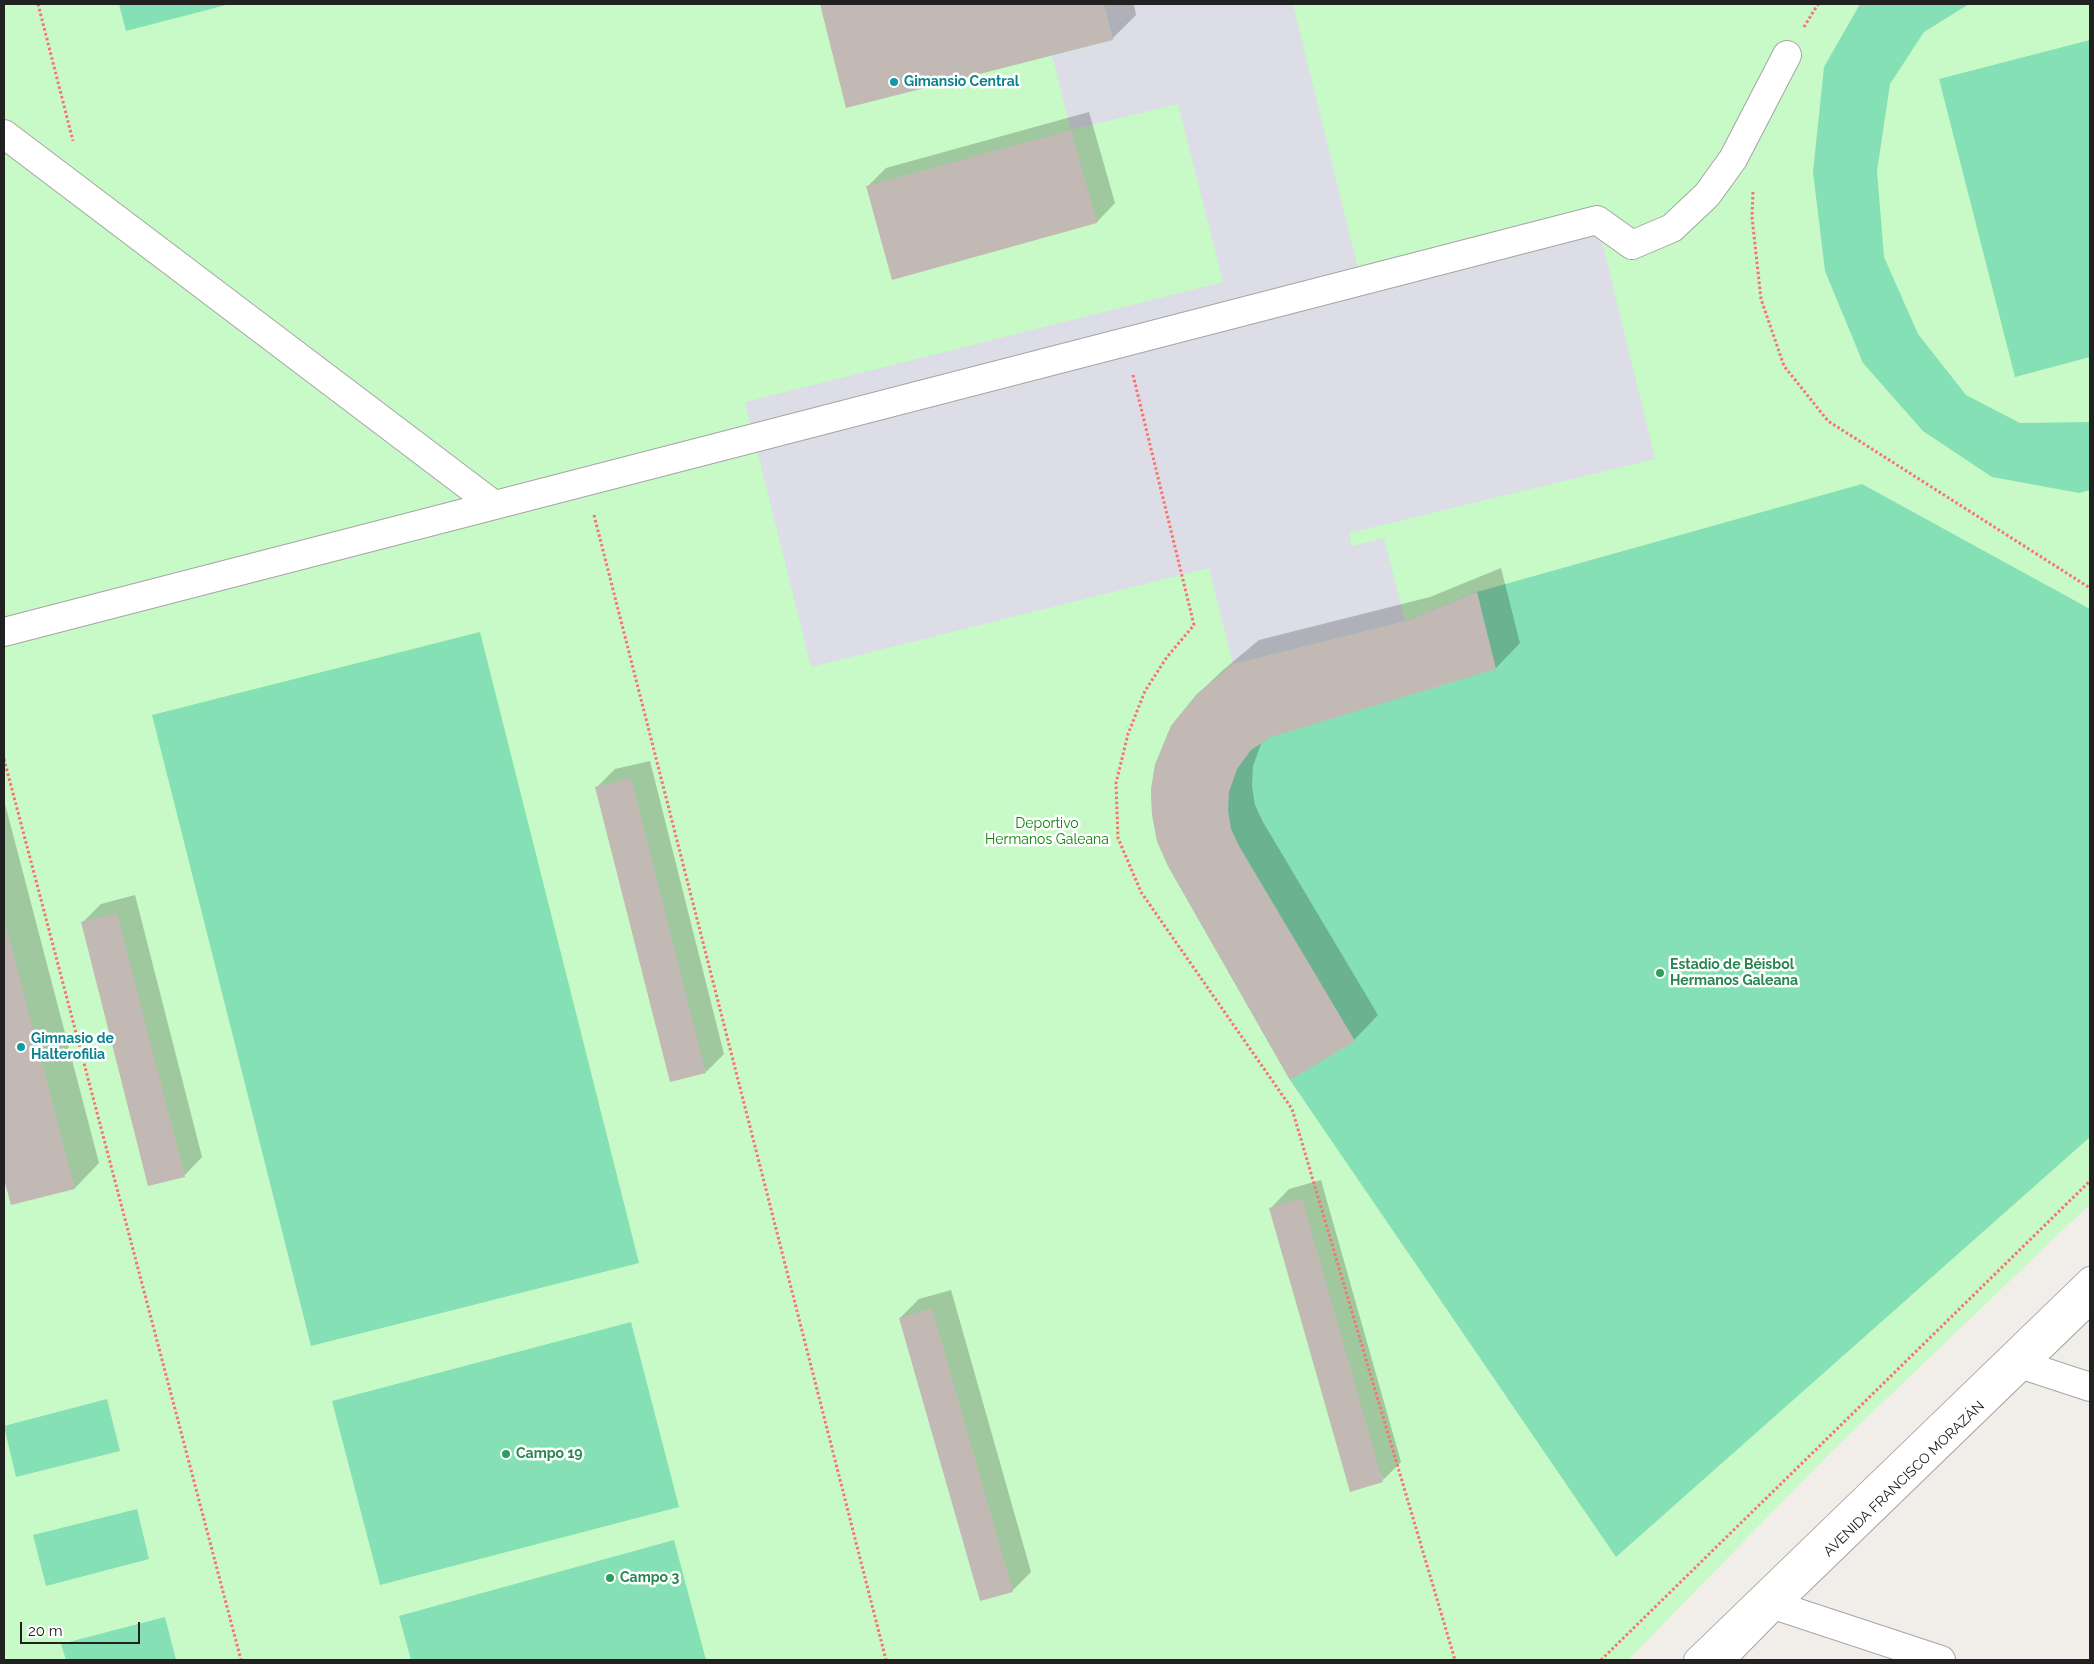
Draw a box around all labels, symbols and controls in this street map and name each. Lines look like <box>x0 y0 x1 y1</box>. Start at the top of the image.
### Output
place label: Gimansio Central <box>904 74 1019 90</box>
marker: Gimansio Central <box>888 76 900 88</box>
park label: Deportivo Hermanos Galeana <box>985 816 1109 849</box>
place label: Estadio de Béisbol Hermanos Galeana <box>1670 957 1798 990</box>
marker: Estadio de Béisbol Hermanos Galeana <box>1654 967 1666 979</box>
place label: Gimnasio de Halterofilia <box>31 1031 114 1064</box>
marker: Gimnasio de Halterofilia <box>15 1041 27 1053</box>
street label: AVENIDA FRANCISCO MORAZÁN <box>1820 1398 1988 1560</box>
place label: Campo 19 <box>516 1446 583 1462</box>
marker: Campo 19 <box>500 1448 512 1460</box>
place label: Campo 3 <box>620 1570 679 1586</box>
marker: Campo 3 <box>604 1572 616 1584</box>
scale bar <box>22 1612 142 1644</box>
text: 20 m <box>28 1622 63 1640</box>

